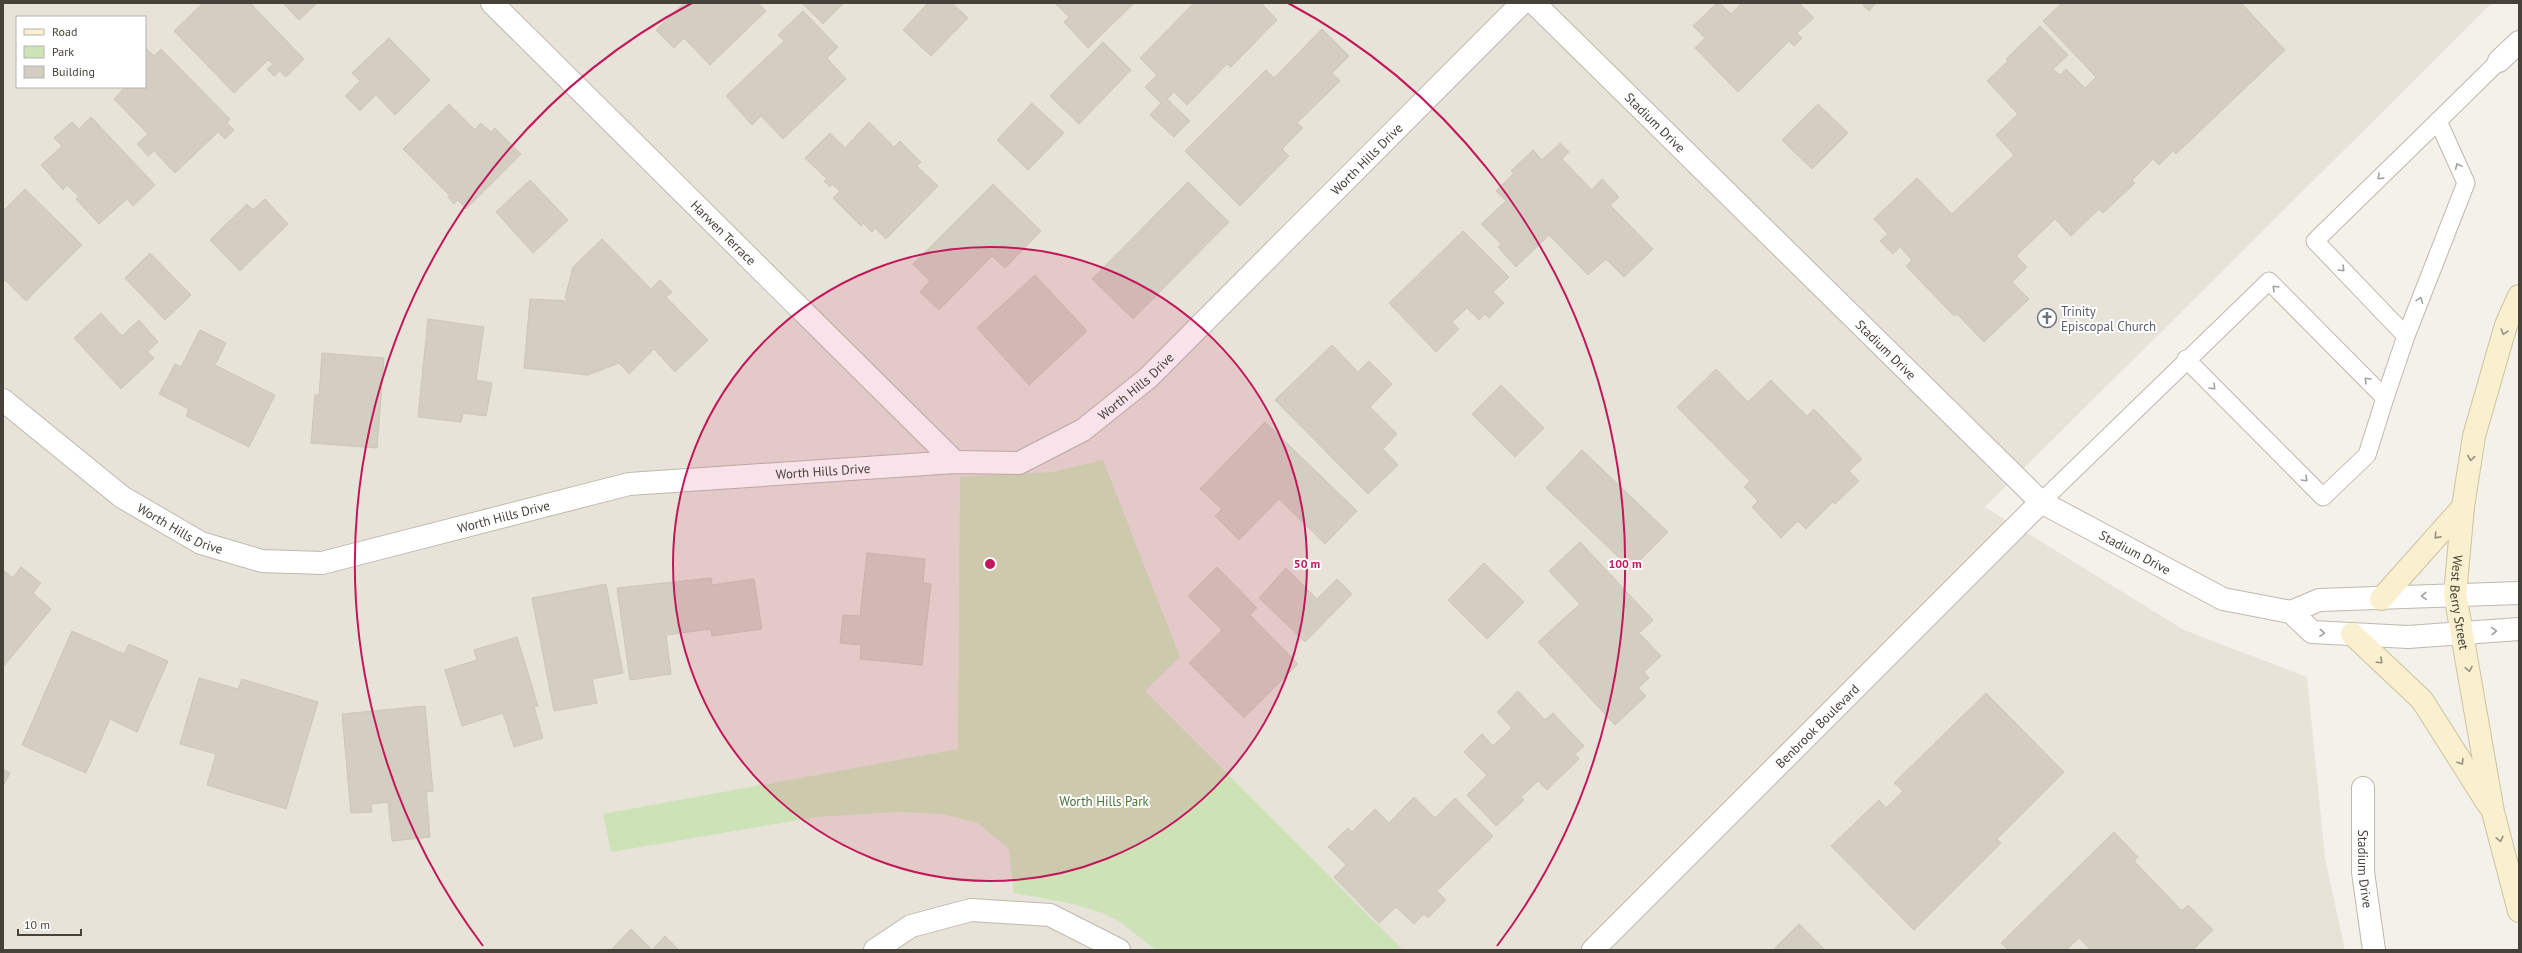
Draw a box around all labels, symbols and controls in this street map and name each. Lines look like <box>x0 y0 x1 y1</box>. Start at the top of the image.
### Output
legend <box>16 16 146 88</box>
text: Road <box>52 24 77 39</box>
text: Park <box>52 44 74 59</box>
text: Building <box>52 64 95 79</box>
street label: Stadium Drive <box>1621 89 1689 156</box>
street label: Worth Hills Drive <box>1327 120 1406 199</box>
one-way arrow <box>2455 162 2463 170</box>
one-way arrow <box>2377 172 2385 180</box>
street label: Harwen Terrace <box>687 197 760 269</box>
one-way arrow <box>2337 264 2345 272</box>
one-way arrow <box>2272 285 2280 293</box>
one-way arrow <box>2416 296 2424 303</box>
place label: Trinity Episcopal Church <box>2061 303 2156 335</box>
church icon: Trinity Episcopal Church <box>2036 307 2058 329</box>
street label: Stadium Drive <box>1852 316 1920 383</box>
one-way arrow <box>2500 328 2509 335</box>
street label: Worth Hills Drive <box>1095 349 1178 424</box>
one-way arrow <box>2364 377 2372 385</box>
one-way arrow <box>2208 382 2216 390</box>
one-way arrow <box>2467 454 2476 461</box>
street label: Worth Hills Drive <box>775 460 871 483</box>
one-way arrow <box>2300 474 2308 482</box>
street label: Worth Hills Drive <box>456 497 552 537</box>
street label: Worth Hills Drive <box>134 500 225 558</box>
street label: Stadium Drive <box>2096 527 2173 579</box>
one-way arrow <box>2435 531 2442 539</box>
street label: West Berry Street <box>2446 554 2473 652</box>
text: 50 m <box>1294 556 1320 571</box>
text: 100 m <box>1608 556 1642 571</box>
centre of rings <box>983 557 997 571</box>
one-way arrow <box>2421 592 2427 601</box>
one-way arrow <box>2491 626 2497 635</box>
one-way arrow <box>2319 628 2325 637</box>
one-way arrow <box>2375 656 2383 664</box>
one-way arrow <box>2464 666 2473 672</box>
street label: Benbrook Boulevard <box>1772 681 1863 772</box>
one-way arrow <box>2456 757 2463 764</box>
park label: Worth Hills Park <box>1059 793 1150 810</box>
street label: Stadium Drive <box>2354 830 2376 909</box>
one-way arrow <box>2495 835 2503 842</box>
scale bar <box>18 911 81 937</box>
text: 10 m <box>24 917 50 932</box>

